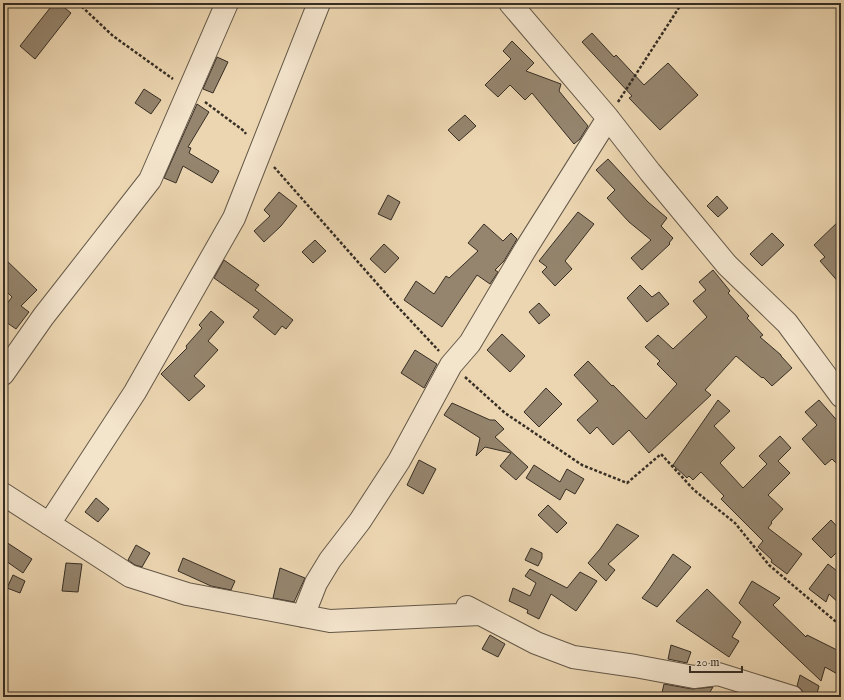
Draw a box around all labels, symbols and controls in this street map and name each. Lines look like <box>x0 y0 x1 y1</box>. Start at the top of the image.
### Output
scale bar <box>690 648 742 674</box>
text: 20 m <box>696 655 719 670</box>

